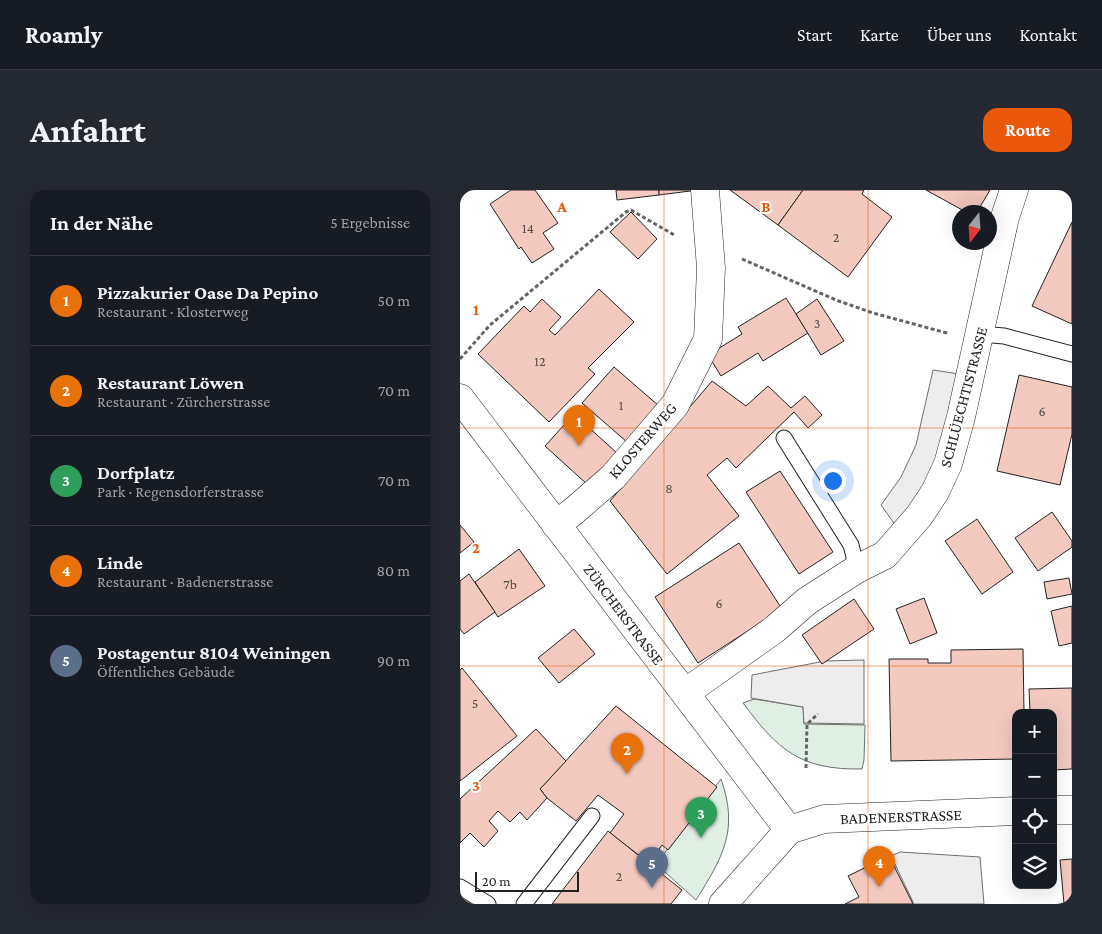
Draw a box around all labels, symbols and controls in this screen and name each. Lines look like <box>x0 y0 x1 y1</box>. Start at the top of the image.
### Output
text: Roamly <box>25 21 102 48</box>
text: Start <box>797 25 832 45</box>
text: Karte <box>860 25 899 45</box>
text: Über uns <box>927 25 992 45</box>
text: Kontakt <box>1020 25 1077 45</box>
button: Route <box>983 108 1072 152</box>
text: Anfahrt <box>30 111 146 150</box>
text: A <box>556 198 567 215</box>
text: B <box>761 198 771 215</box>
north arrow <box>952 205 997 250</box>
text: In der Nähe <box>50 211 153 235</box>
text: 5 Ergebnisse <box>330 214 410 231</box>
house number: 14 <box>522 220 534 236</box>
house number: 2 <box>833 229 840 245</box>
text: Pizzakurier Oase Da Pepino <box>97 282 318 303</box>
text: 1 <box>63 292 69 309</box>
text: 50 m <box>378 292 410 309</box>
text: 1 <box>473 301 479 318</box>
text: Restaurant · Klosterweg <box>97 303 249 320</box>
house number: 3 <box>814 315 820 331</box>
street label: SCHLÜECHTISTRASSE <box>937 325 991 469</box>
house number: 12 <box>534 353 546 369</box>
text: Restaurant Löwen <box>97 372 244 393</box>
text: 2 <box>62 382 70 399</box>
text: 70 m <box>378 382 410 399</box>
text: Restaurant · Zürcherstrasse <box>97 393 270 410</box>
house number: 1 <box>619 397 624 413</box>
street label: KLOSTERWEG <box>605 399 680 482</box>
house number: 6 <box>1038 403 1046 419</box>
pin: 1 <box>563 405 595 446</box>
text: Dorfplatz <box>97 462 174 483</box>
your location <box>820 468 846 494</box>
text: 3 <box>62 472 70 489</box>
text: 70 m <box>378 472 410 489</box>
house number: 8 <box>665 480 673 496</box>
text: Park · Regensdorferstrasse <box>97 483 264 500</box>
text: 2 <box>472 539 480 556</box>
text: Linde <box>97 552 143 573</box>
street label: ZÜRCHERSTRASSE <box>580 561 667 668</box>
text: 4 <box>62 562 70 579</box>
text: 80 m <box>376 562 410 579</box>
text: Restaurant · Badenerstrasse <box>97 573 273 590</box>
house number: 7b <box>503 576 517 592</box>
house number: 6 <box>715 595 723 611</box>
text: Postagentur 8104 Weiningen <box>97 642 331 663</box>
text: 5 <box>62 652 70 669</box>
text: 90 m <box>377 652 410 669</box>
text: Öffentliches Gebäude <box>97 663 235 680</box>
house number: 5 <box>472 695 478 711</box>
map controls <box>1012 709 1057 889</box>
button: + <box>1012 709 1057 754</box>
pin: 2 <box>611 733 643 774</box>
button: − <box>1012 754 1057 799</box>
text: 3 <box>472 777 480 794</box>
pin: 3 <box>685 797 717 838</box>
button: locate <box>1012 799 1057 844</box>
street label: BADENERSTRASSE <box>840 806 963 827</box>
button: layers <box>1012 844 1057 889</box>
pin: 4 <box>863 846 895 887</box>
pin: 5 <box>636 847 668 888</box>
house number: 2 <box>616 868 623 884</box>
scale bar <box>475 869 579 892</box>
text: 20 m <box>482 873 510 889</box>

